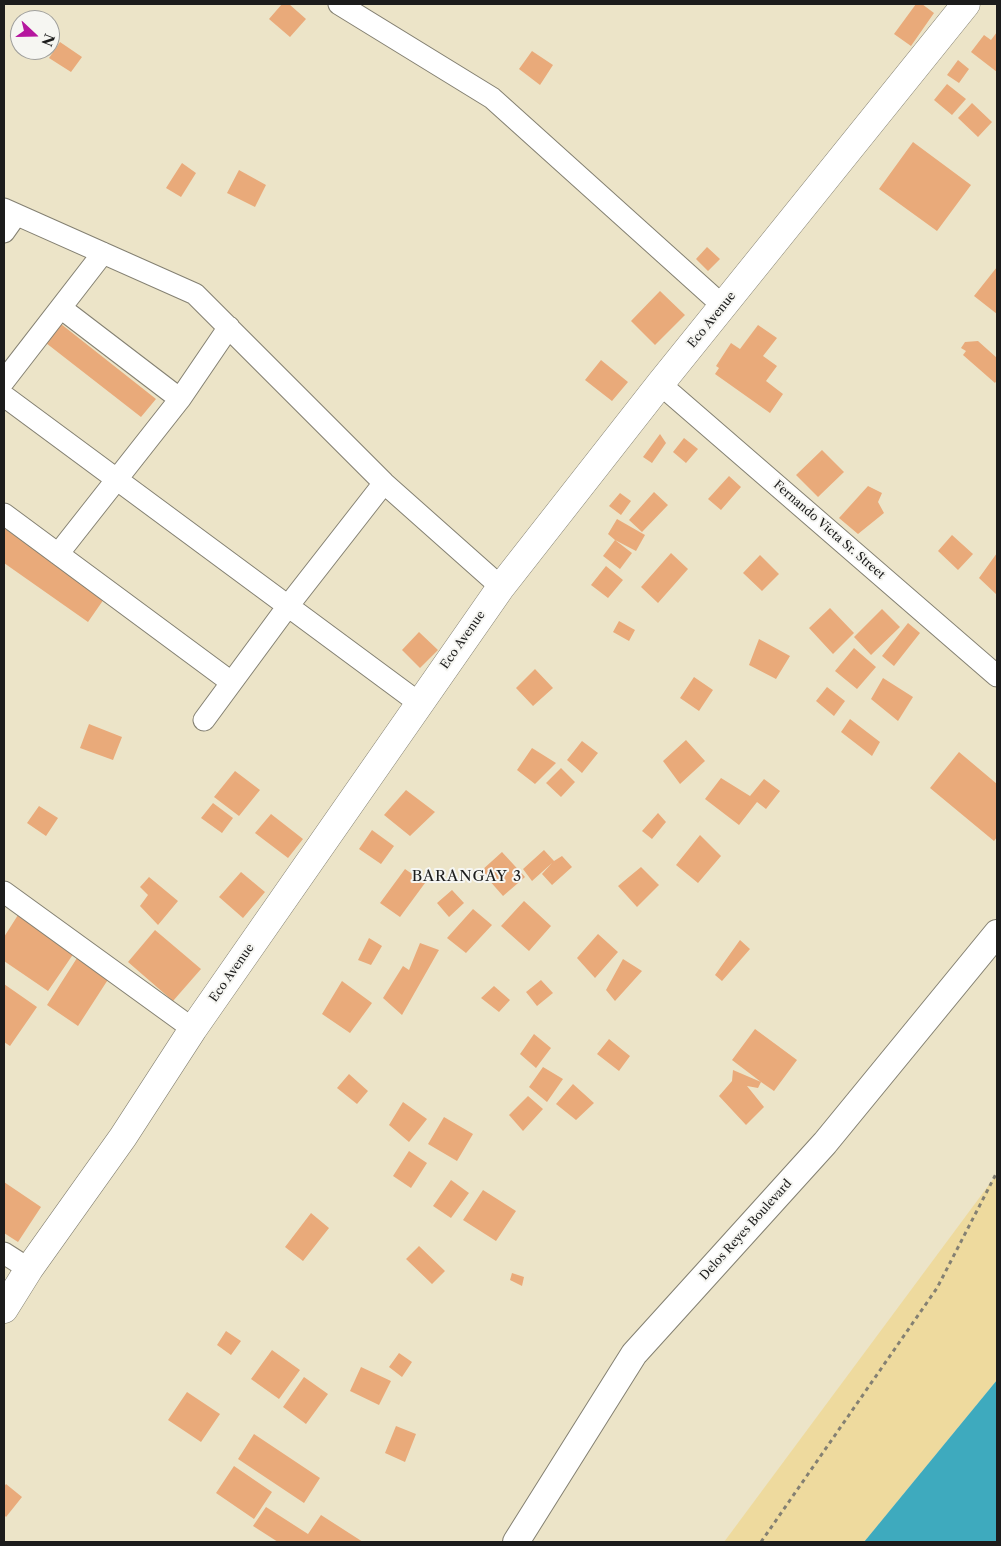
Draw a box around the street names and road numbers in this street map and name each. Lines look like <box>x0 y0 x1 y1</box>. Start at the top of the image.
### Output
street label: Eco Avenue <box>685 289 739 351</box>
street label: Fernando Victa Sr. Street <box>770 478 888 582</box>
street label: Eco Avenue <box>438 608 488 672</box>
street label: Eco Avenue <box>207 941 257 1005</box>
street label: Delos Reyes Boulevard <box>697 1177 795 1283</box>

